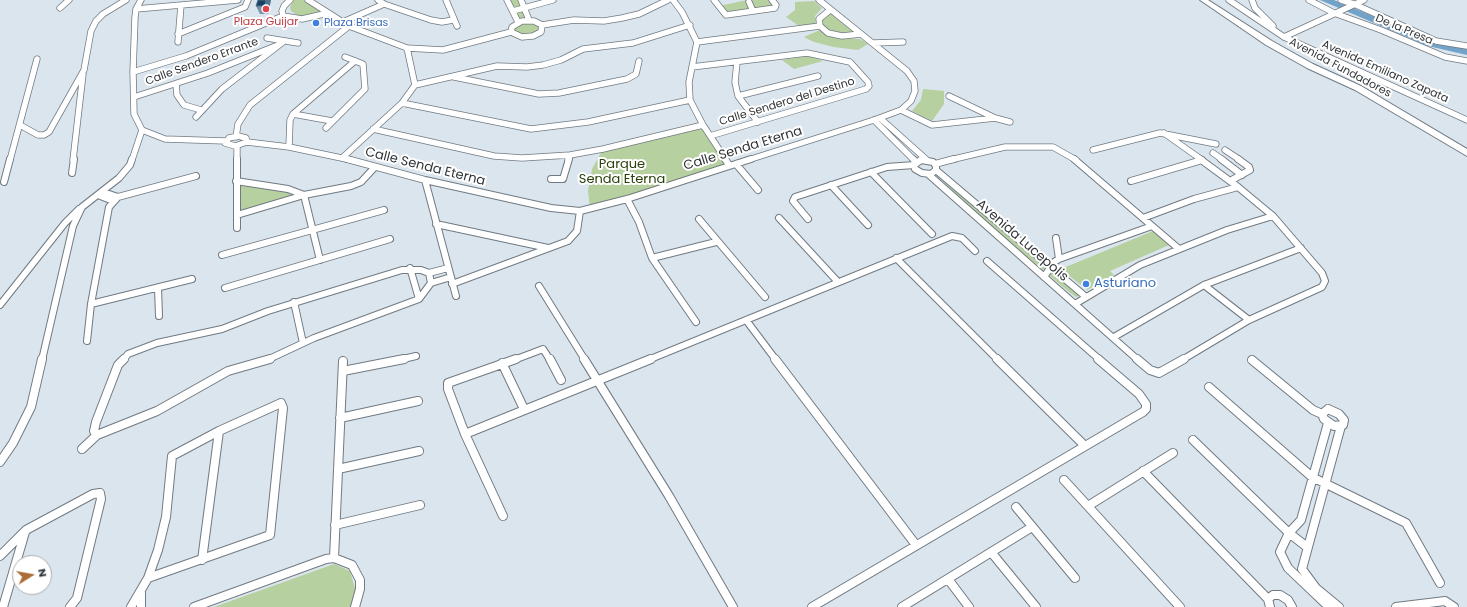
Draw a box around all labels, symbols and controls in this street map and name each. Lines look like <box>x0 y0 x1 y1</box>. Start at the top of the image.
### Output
marker: Plaza Guijar <box>261 4 271 14</box>
street label: De la Presa <box>1373 12 1435 48</box>
place label: Plaza Guijar <box>234 15 298 29</box>
place label: Plaza Brisas <box>324 16 388 30</box>
marker: Plaza Brisas <box>311 18 321 28</box>
street label: Calle Sendero Errante <box>144 35 260 89</box>
street label: Avenida Fundadores <box>1287 36 1393 100</box>
street label: Avenida Emiliano Zapata <box>1320 38 1450 106</box>
street label: Calle Sendero del Destino <box>718 75 856 129</box>
street label: Calle Senda Eterna <box>682 124 804 174</box>
street label: Calle Senda Eterna <box>363 145 487 189</box>
park label: Parque Senda Eterna <box>579 157 665 188</box>
street label: Avenida Lucepolis <box>973 197 1071 285</box>
place label: Asturiano <box>1094 276 1156 292</box>
marker: Asturiano <box>1081 279 1091 289</box>
north arrow <box>12 555 52 595</box>
text: N <box>34 567 51 578</box>

